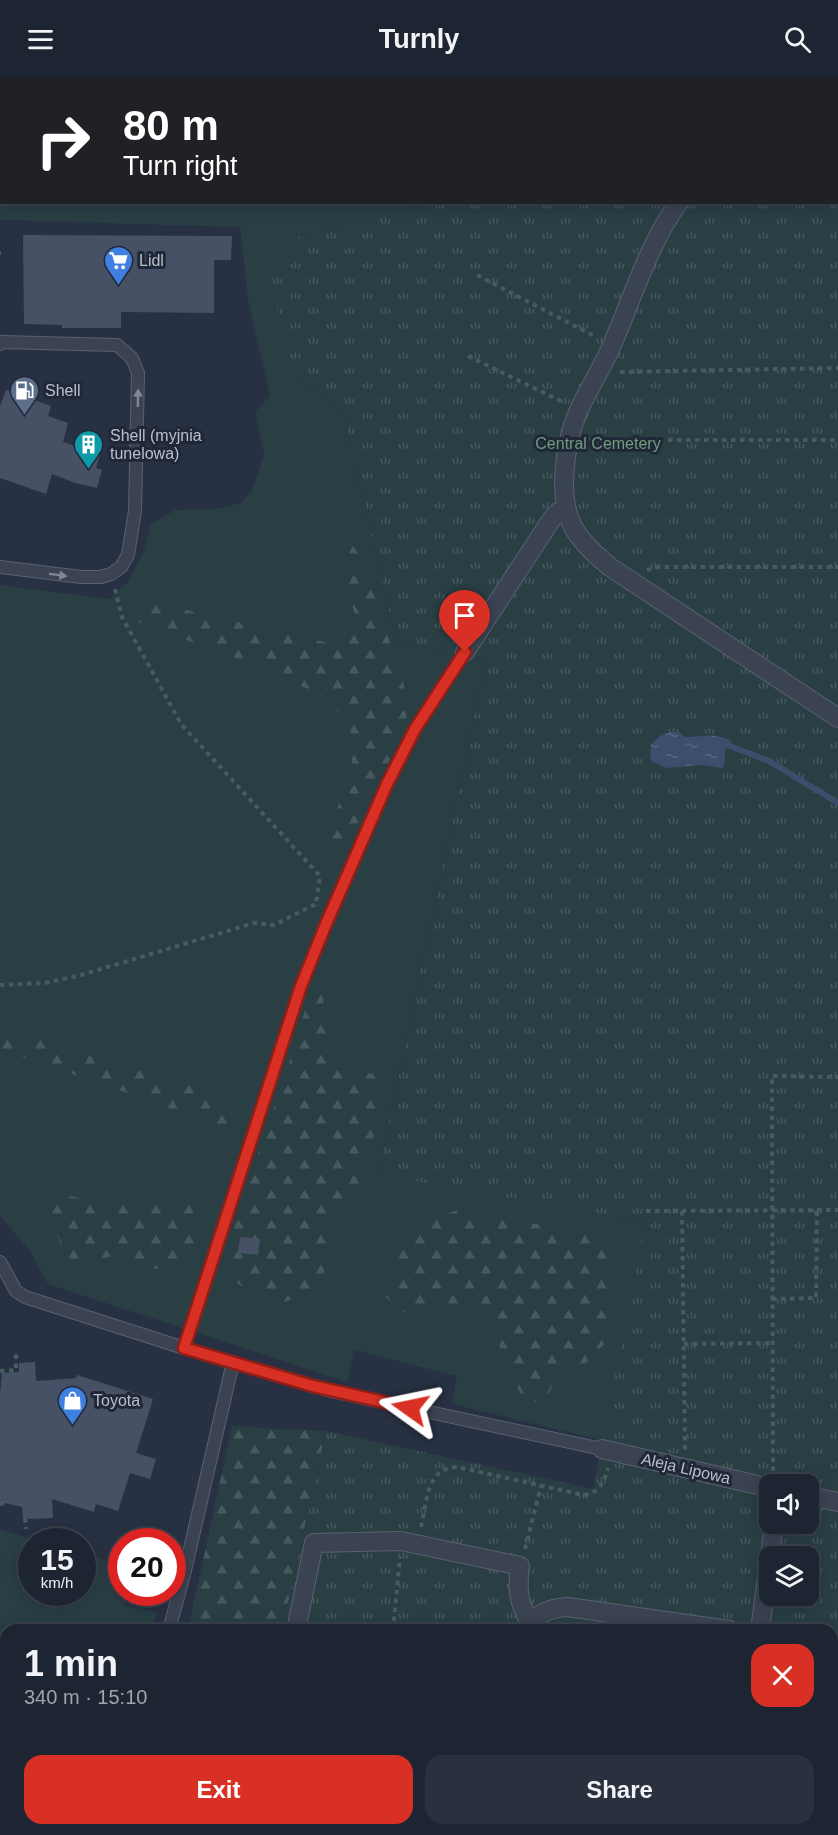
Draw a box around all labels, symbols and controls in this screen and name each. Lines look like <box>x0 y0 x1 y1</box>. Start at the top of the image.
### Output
icon: menu <box>24 23 57 56</box>
icon: search <box>781 23 814 56</box>
text: Turnly <box>379 24 459 54</box>
icon: right <box>24 102 102 180</box>
text: 80 m <box>123 102 219 149</box>
text: Turn right <box>123 151 238 181</box>
supermarket icon: Lidl <box>102 244 134 286</box>
place label: Lidl <box>139 252 164 269</box>
fuel station icon: Shell <box>8 374 40 416</box>
place label: Shell <box>45 382 81 399</box>
one-way arrow <box>133 389 142 408</box>
place label: Shell (myjnia tunelowa) <box>110 427 202 462</box>
building icon: Shell (myjnia tunelowa) <box>73 428 105 470</box>
park label: Central Cemetery <box>535 435 661 452</box>
one-way arrow <box>49 570 68 579</box>
pin <box>439 590 490 652</box>
icon: arrive <box>448 599 481 632</box>
position arrow <box>378 1376 442 1440</box>
shop icon: Toyota <box>56 1384 88 1426</box>
place label: Toyota <box>93 1392 140 1409</box>
street label: Aleja Lipowa <box>640 1450 732 1487</box>
map controls <box>759 1474 819 1606</box>
button: sound <box>759 1474 819 1534</box>
speed limit sign: 20 <box>108 1528 186 1606</box>
text: 15 <box>40 1543 74 1576</box>
button: layers <box>759 1546 819 1606</box>
text: km/h <box>41 1574 73 1591</box>
text: 1 min <box>24 1643 118 1684</box>
button: close <box>751 1644 814 1707</box>
text: 340 m · 15:10 <box>24 1686 147 1708</box>
button: Exit <box>24 1755 413 1824</box>
button: Share <box>425 1755 814 1824</box>

